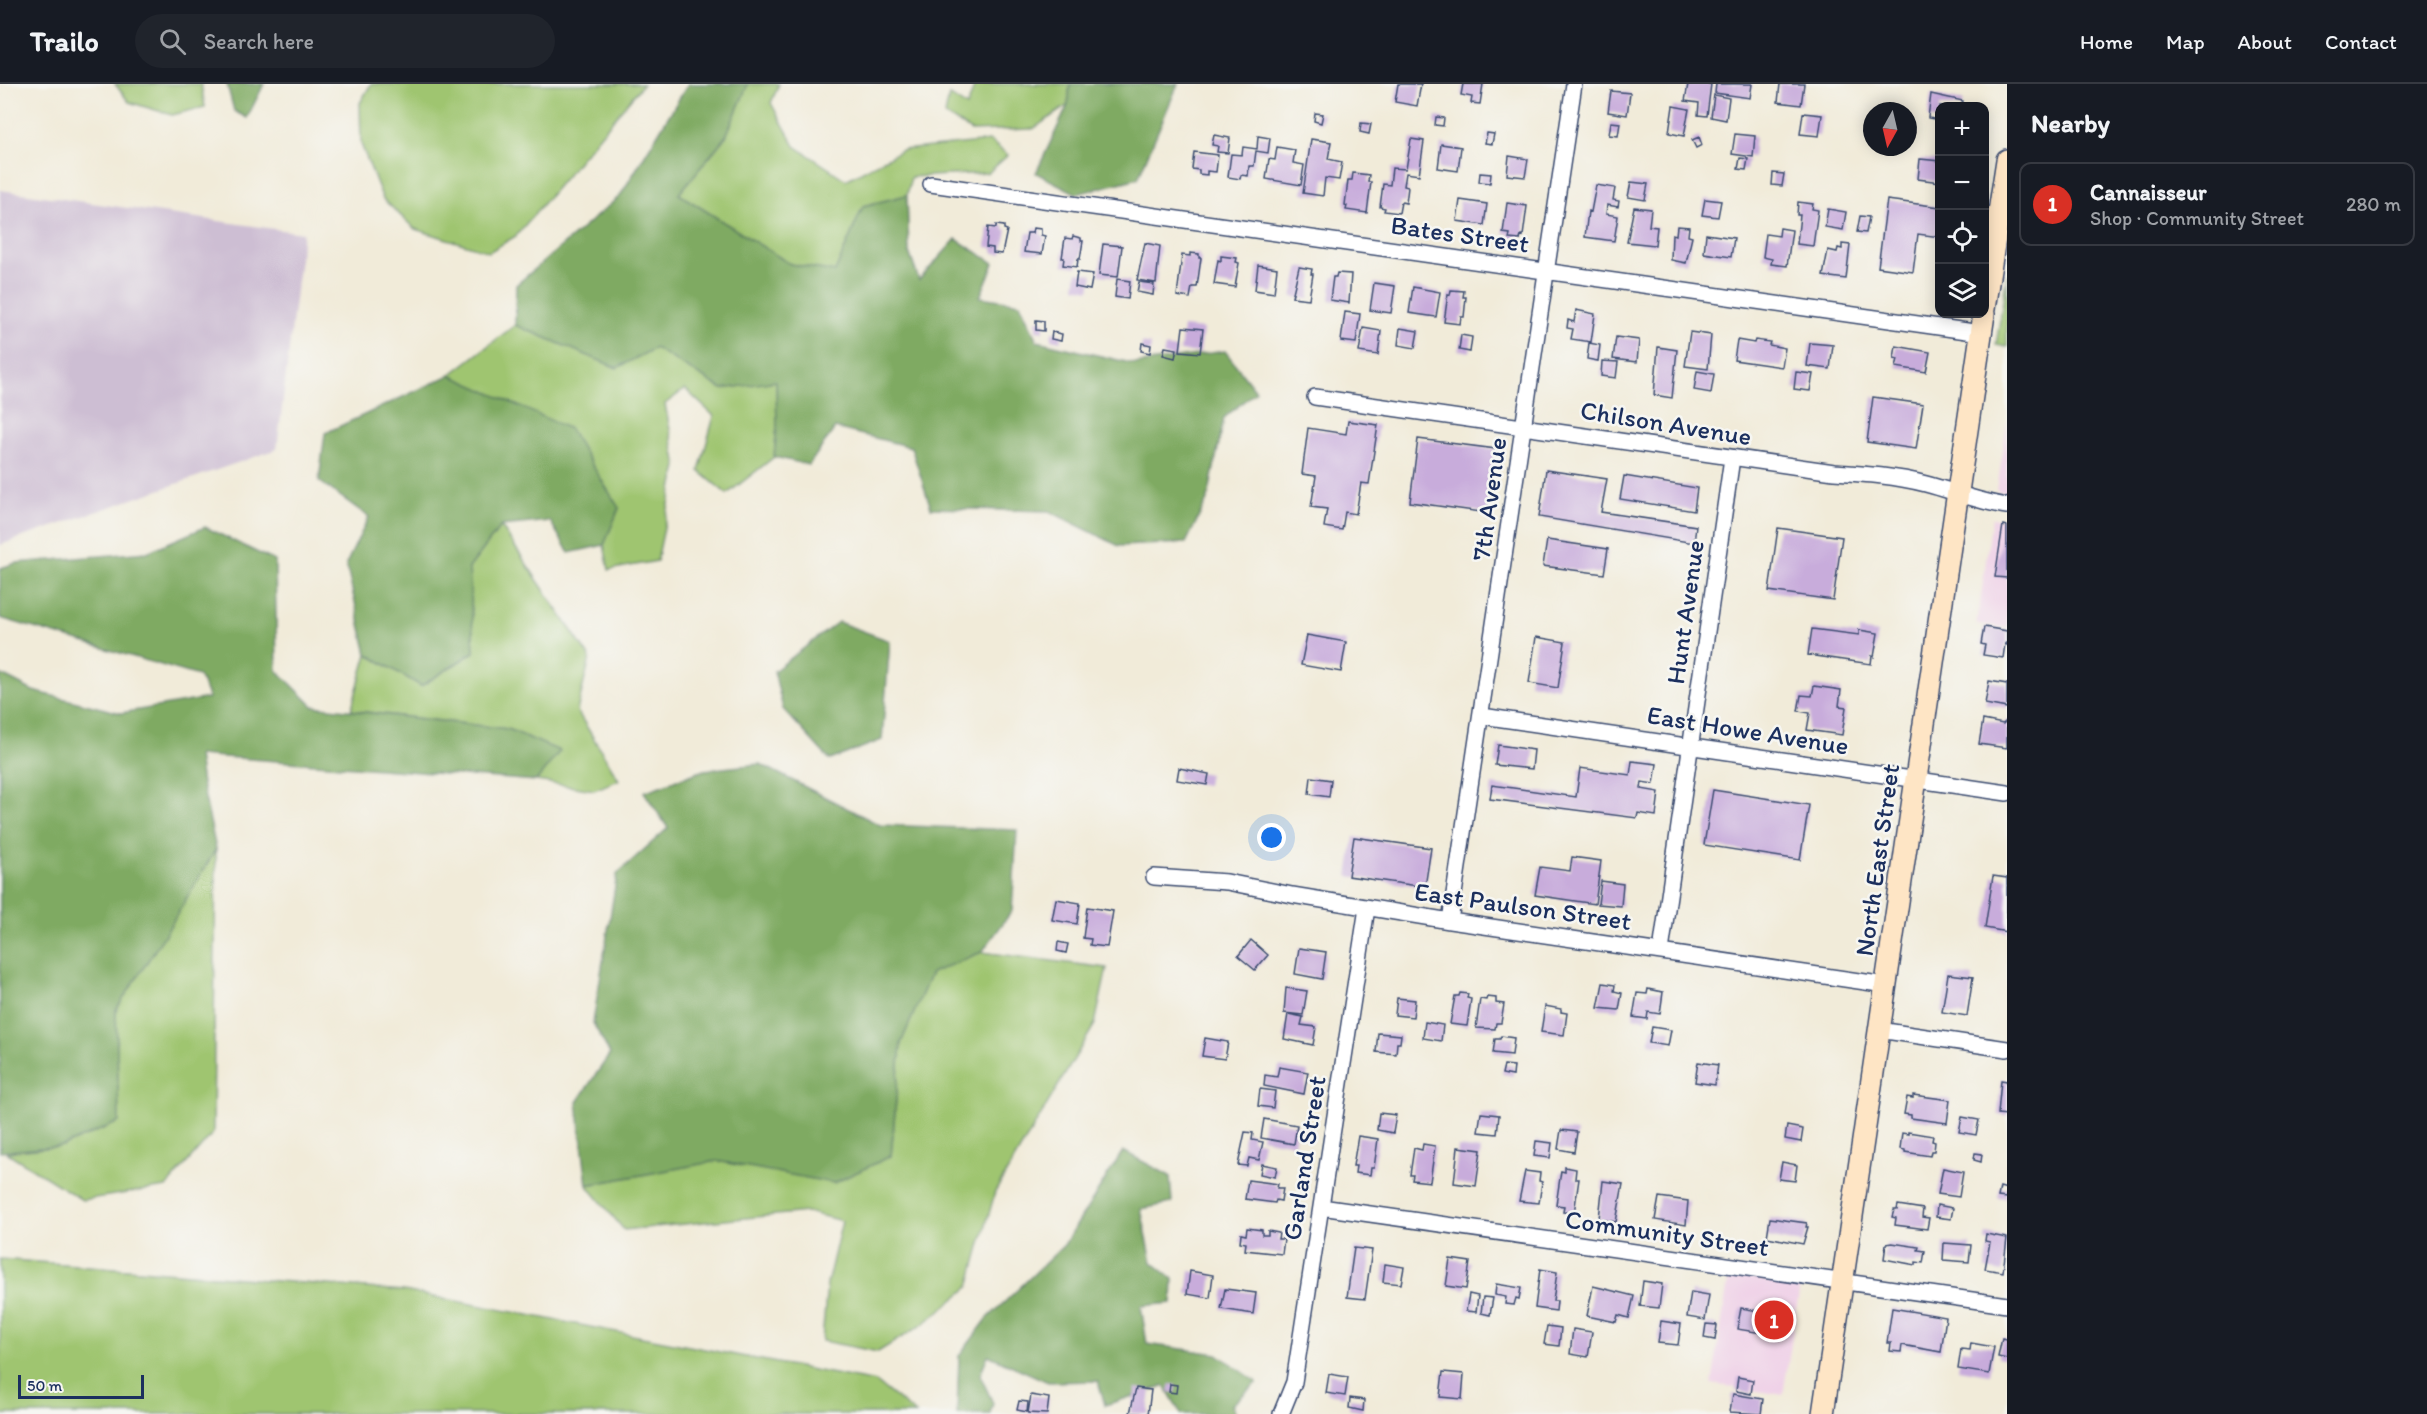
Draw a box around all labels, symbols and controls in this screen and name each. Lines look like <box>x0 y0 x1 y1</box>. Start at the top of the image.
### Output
search box <box>135 14 555 68</box>
text: Trailo <box>30 24 99 58</box>
icon: search <box>156 25 189 58</box>
text: Search here <box>204 28 314 55</box>
text: Home <box>2080 29 2133 54</box>
text: Map <box>2166 29 2205 54</box>
text: About <box>2238 29 2292 54</box>
text: Contact <box>2325 29 2397 54</box>
north arrow <box>1863 102 1917 156</box>
map controls <box>1935 102 1989 318</box>
button: + <box>1935 102 1989 156</box>
text: Nearby <box>2031 107 2110 139</box>
button: − <box>1935 156 1989 210</box>
text: Cannaisseur <box>2090 179 2207 206</box>
text: 1 <box>2048 192 2057 216</box>
text: 280 m <box>2346 192 2401 216</box>
text: Shop · Community Street <box>2090 206 2304 230</box>
street label: Bates Street <box>1389 208 1531 260</box>
button: locate <box>1935 210 1989 264</box>
button: layers <box>1935 264 1989 318</box>
street label: Chilson Avenue <box>1578 394 1754 452</box>
street label: 7th Avenue <box>1465 435 1513 563</box>
street label: Hunt Avenue <box>1659 538 1711 686</box>
street label: East Howe Avenue <box>1645 698 1851 762</box>
street label: North East Street <box>1848 761 1906 958</box>
your location <box>1257 823 1286 852</box>
street label: East Paulson Street <box>1413 875 1634 937</box>
street label: Garland Street <box>1275 1073 1333 1243</box>
street label: Community Street <box>1563 1203 1771 1263</box>
pin: 1 <box>1754 1298 1794 1342</box>
scale bar <box>18 1372 144 1400</box>
text: 50 m <box>27 1376 62 1395</box>

